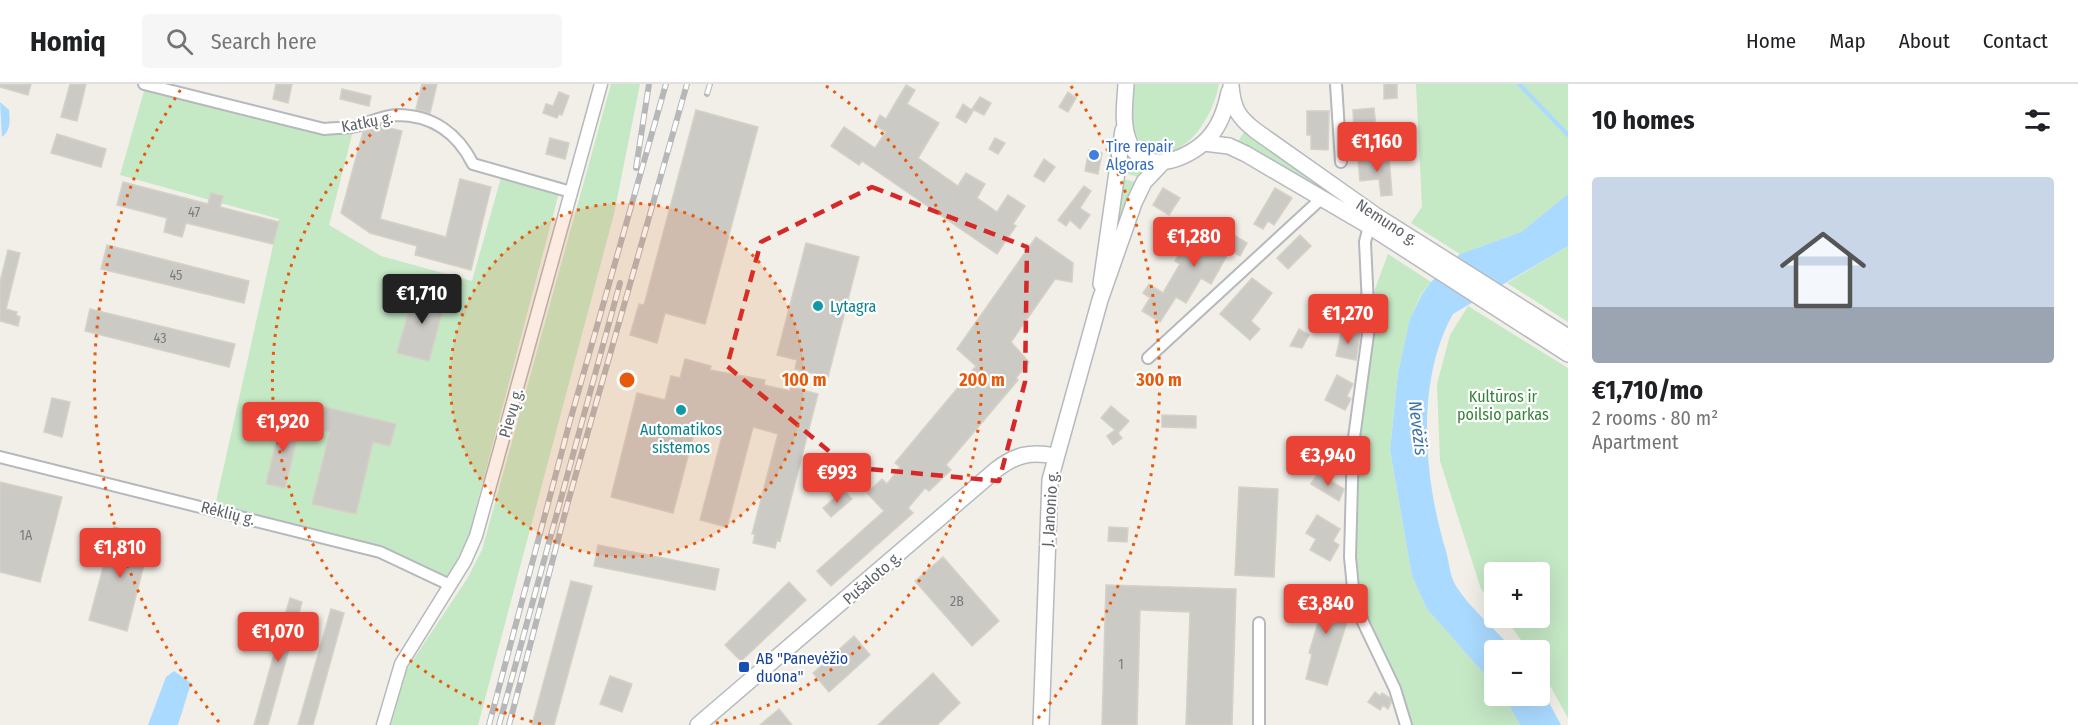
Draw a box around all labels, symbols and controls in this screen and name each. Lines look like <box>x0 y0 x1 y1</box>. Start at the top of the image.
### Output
search box <box>142 14 562 68</box>
text: Homiq <box>30 25 106 58</box>
icon: search <box>163 25 196 58</box>
text: Search here <box>211 28 317 55</box>
text: Home <box>1746 28 1796 54</box>
text: Map <box>1829 28 1866 54</box>
text: About <box>1899 28 1950 54</box>
text: Contact <box>1983 28 2048 54</box>
icon: filters <box>2021 104 2054 137</box>
text: 10 homes <box>1592 105 1695 136</box>
street label: Katkų g. <box>340 108 394 136</box>
pin: €1,160 <box>1328 122 1426 173</box>
text: €1,160 <box>1352 129 1402 153</box>
place label: Tire repair Algoras <box>1106 137 1174 174</box>
marker: Tire repair Algoras <box>1087 148 1101 162</box>
street label: Nemuno g. <box>1353 195 1421 249</box>
house number: 47 <box>188 204 200 221</box>
icon: home <box>1769 216 1877 324</box>
pin: €1,280 <box>1145 217 1243 268</box>
text: €1,280 <box>1167 224 1221 248</box>
house number: 45 <box>169 267 183 284</box>
pin: €1,710 <box>373 274 471 325</box>
text: €1,710 <box>397 281 447 305</box>
pin: €1,270 <box>1299 294 1397 345</box>
place label: Lytagra <box>830 297 877 316</box>
marker: Lytagra <box>811 299 825 313</box>
text: €1,270 <box>1322 301 1374 325</box>
house number: 43 <box>154 330 166 347</box>
text: 100 m <box>782 369 826 391</box>
text: 200 m <box>958 369 1005 391</box>
text: 300 m <box>1135 369 1182 391</box>
centre of rings <box>617 370 637 390</box>
text: €1,710/mo <box>1592 375 1703 406</box>
street label: Pievų g. <box>495 386 527 440</box>
park label: Kultūros ir poilsio parkas <box>1457 387 1549 424</box>
water label: Nevėžis <box>1404 399 1432 457</box>
pin: €1,920 <box>234 402 332 453</box>
marker: Automatikos sistemos <box>674 403 688 417</box>
text: 2 rooms · 80 m² <box>1592 406 1718 430</box>
text: €1,920 <box>257 409 309 433</box>
place label: Automatikos sistemos <box>640 420 722 457</box>
text: Apartment <box>1592 430 1679 454</box>
pin: €3,940 <box>1279 436 1377 487</box>
text: €3,940 <box>1300 443 1356 467</box>
pin: €993 <box>801 453 873 504</box>
text: €993 <box>817 460 857 484</box>
street label: J. Janonio g. <box>1038 470 1062 548</box>
street label: Rėklių g. <box>199 497 257 529</box>
house number: 1A <box>20 527 33 544</box>
pin: €1,810 <box>71 528 169 579</box>
text: €1,810 <box>94 535 146 559</box>
street label: Pušaloto g. <box>839 547 905 609</box>
map controls <box>1484 562 1550 706</box>
button: + <box>1484 562 1550 628</box>
pin: €3,840 <box>1277 584 1375 635</box>
text: €3,840 <box>1298 591 1354 615</box>
house number: 2B <box>950 593 964 610</box>
pin: €1,070 <box>229 612 327 663</box>
text: €1,070 <box>252 619 304 643</box>
button: − <box>1484 640 1550 706</box>
place label: AB "Panevėžio duona" <box>756 649 848 686</box>
house number: 1 <box>1118 656 1124 673</box>
marker: AB "Panevėžio duona" <box>737 660 751 674</box>

